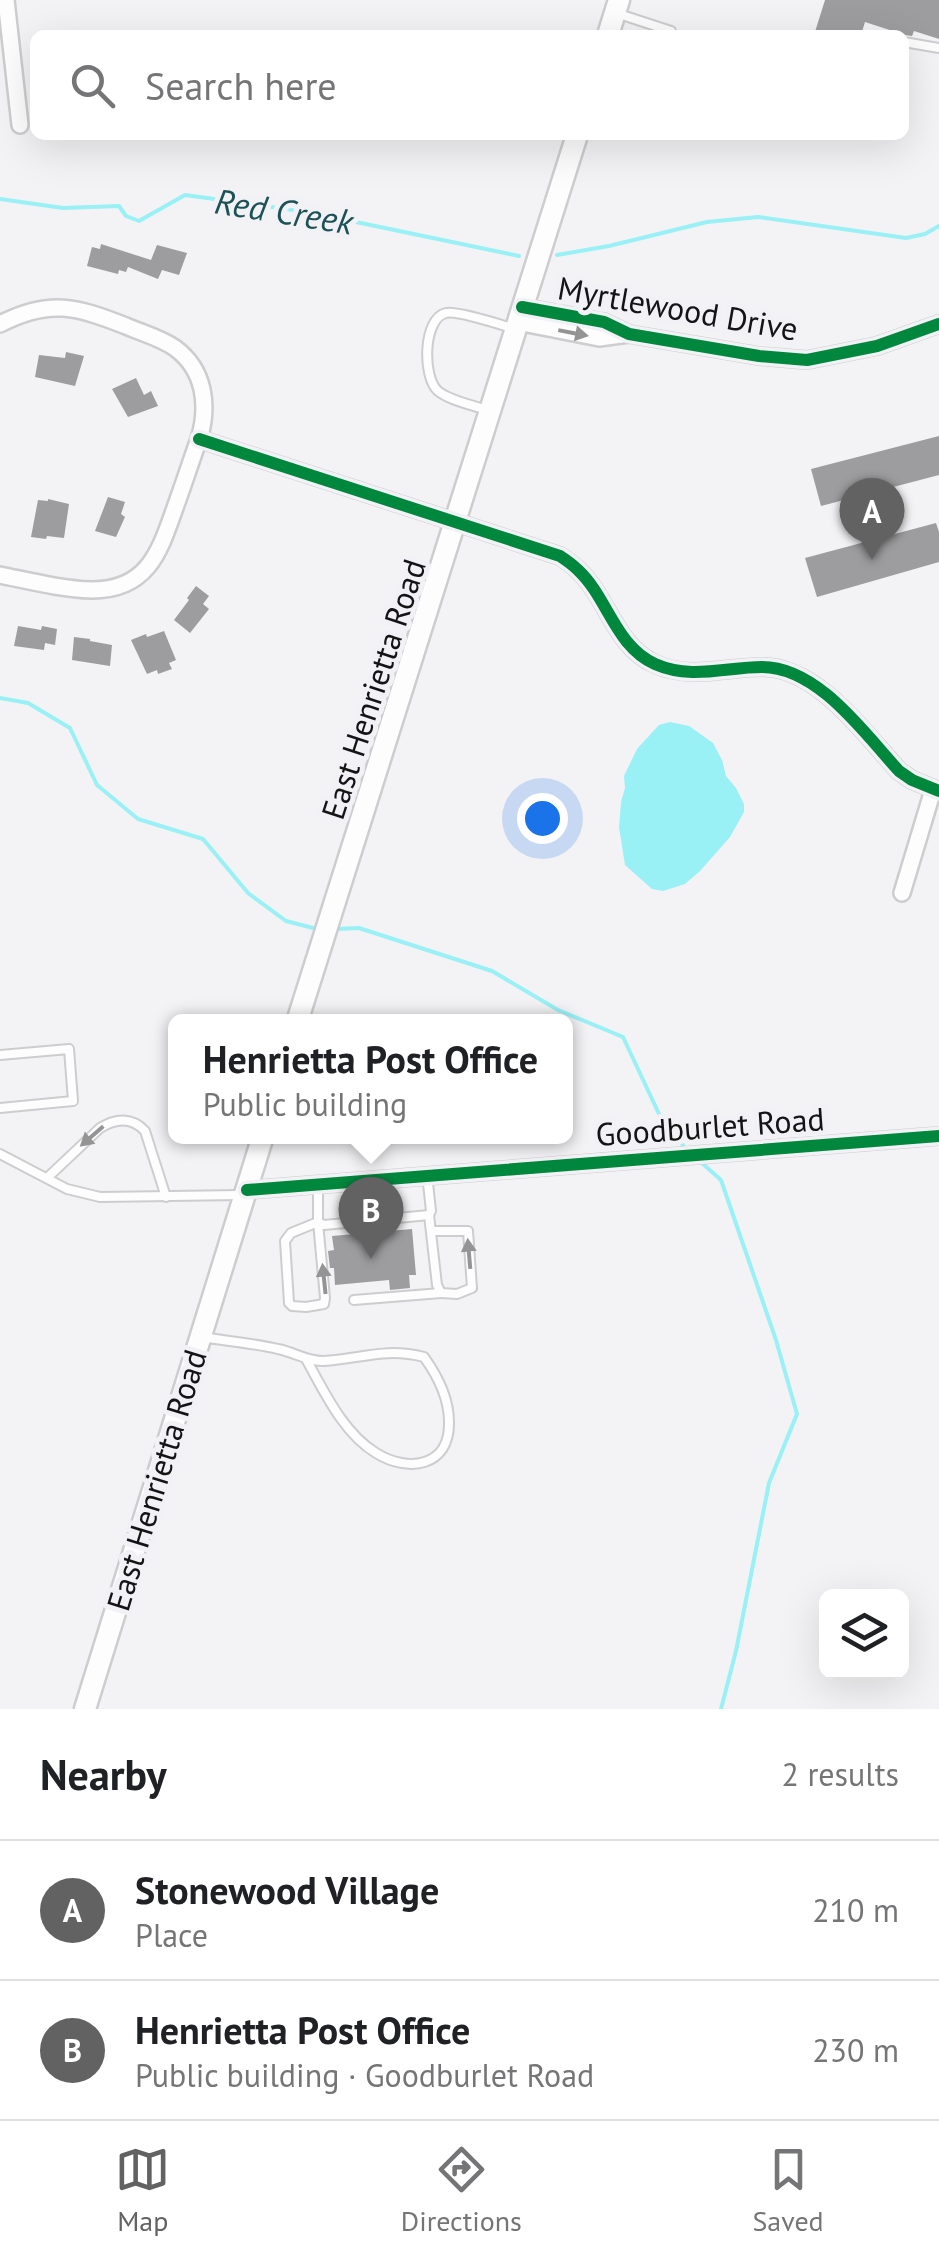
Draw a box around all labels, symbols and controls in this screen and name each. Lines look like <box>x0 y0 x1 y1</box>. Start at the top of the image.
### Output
search box <box>30 30 909 140</box>
icon: search <box>65 58 120 113</box>
text: Search here <box>145 61 337 110</box>
water label: Red Creek <box>212 177 358 245</box>
street label: Myrtlewood Drive <box>555 266 801 350</box>
one-way arrow <box>558 326 589 342</box>
pin: A <box>840 478 904 560</box>
street label: East Henrietta Road <box>311 554 435 824</box>
your location <box>517 793 568 844</box>
popup <box>168 1014 573 1144</box>
text: Henrietta Post Office <box>203 1034 538 1083</box>
text: Public building <box>203 1083 407 1125</box>
street label: Goodburlet Road <box>594 1097 826 1155</box>
one-way arrow <box>79 1125 104 1147</box>
pin: B <box>338 1176 404 1259</box>
one-way arrow <box>461 1237 477 1269</box>
one-way arrow <box>315 1263 331 1295</box>
street label: East Henrietta Road <box>96 1344 216 1616</box>
map controls <box>819 1589 909 1679</box>
button: layers <box>819 1589 909 1679</box>
text: Nearby <box>40 1747 167 1802</box>
text: 2 results <box>781 1753 899 1795</box>
text: Stonewood Village <box>135 1865 439 1914</box>
text: A <box>63 1889 82 1931</box>
text: 210 m <box>812 1889 899 1931</box>
text: Place <box>135 1914 208 1956</box>
text: Henrietta Post Office <box>135 2005 470 2054</box>
text: B <box>63 2029 82 2071</box>
text: 230 m <box>812 2029 899 2071</box>
text: Public building · Goodburlet Road <box>135 2054 594 2096</box>
tab: Map <box>115 2142 170 2239</box>
tab: Directions <box>401 2142 522 2239</box>
tab: Saved <box>752 2142 824 2239</box>

